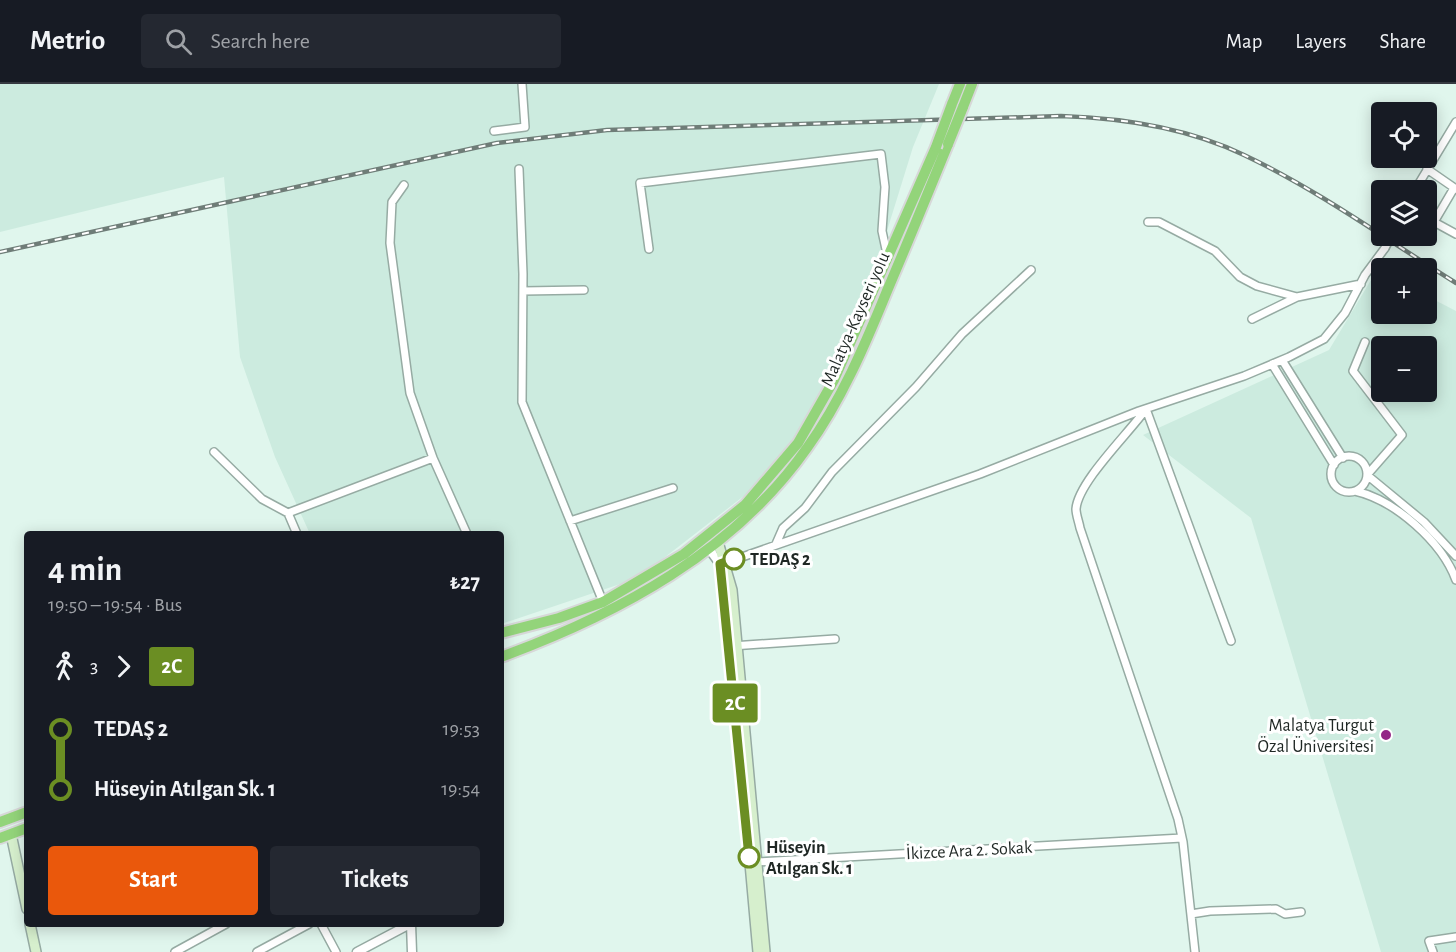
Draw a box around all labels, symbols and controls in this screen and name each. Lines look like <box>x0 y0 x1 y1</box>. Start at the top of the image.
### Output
search box <box>141 14 561 68</box>
icon: search <box>162 25 195 58</box>
text: Metrio <box>30 27 105 55</box>
text: Search here <box>210 30 310 52</box>
text: Map <box>1226 31 1262 52</box>
text: Layers <box>1295 31 1346 52</box>
text: Share <box>1379 31 1426 52</box>
map controls <box>1371 102 1437 402</box>
button: locate <box>1371 102 1437 168</box>
button: layers <box>1371 180 1437 246</box>
street label: Malatya-Kayseri yolu <box>818 250 894 389</box>
button: + <box>1371 258 1437 324</box>
button: − <box>1371 336 1437 402</box>
marker: TEDAŞ 2 <box>723 548 745 570</box>
place label: TEDAŞ 2 <box>750 551 811 569</box>
text: 4 min <box>48 554 122 587</box>
text: ₺27 <box>450 571 480 593</box>
text: 19:50 – 19:54 · Bus <box>48 595 182 615</box>
icon: walk <box>48 650 81 683</box>
icon: forward <box>107 650 140 683</box>
text: 3 <box>90 656 98 676</box>
text: 2C <box>161 656 182 677</box>
line badge: 2C <box>708 684 762 722</box>
text: 2C <box>725 693 745 714</box>
place label: Malatya Turgut Özal Üniversitesi <box>1258 717 1374 756</box>
text: TEDAŞ 2 <box>94 718 168 740</box>
text: 19:53 <box>443 719 480 739</box>
marker: Malatya Turgut Özal Üniversitesi <box>1379 728 1393 742</box>
text: Hüseyin Atılgan Sk. 1 <box>94 778 276 800</box>
text: 19:54 <box>441 779 480 799</box>
street label: İkizce Ara 2. Sokak <box>905 837 1033 863</box>
place label: Hüseyin Atılgan Sk. 1 <box>766 839 853 878</box>
button: Start <box>48 846 258 915</box>
button: Tickets <box>270 846 480 915</box>
marker: Hüseyin Atılgan Sk. 1 <box>738 846 760 868</box>

